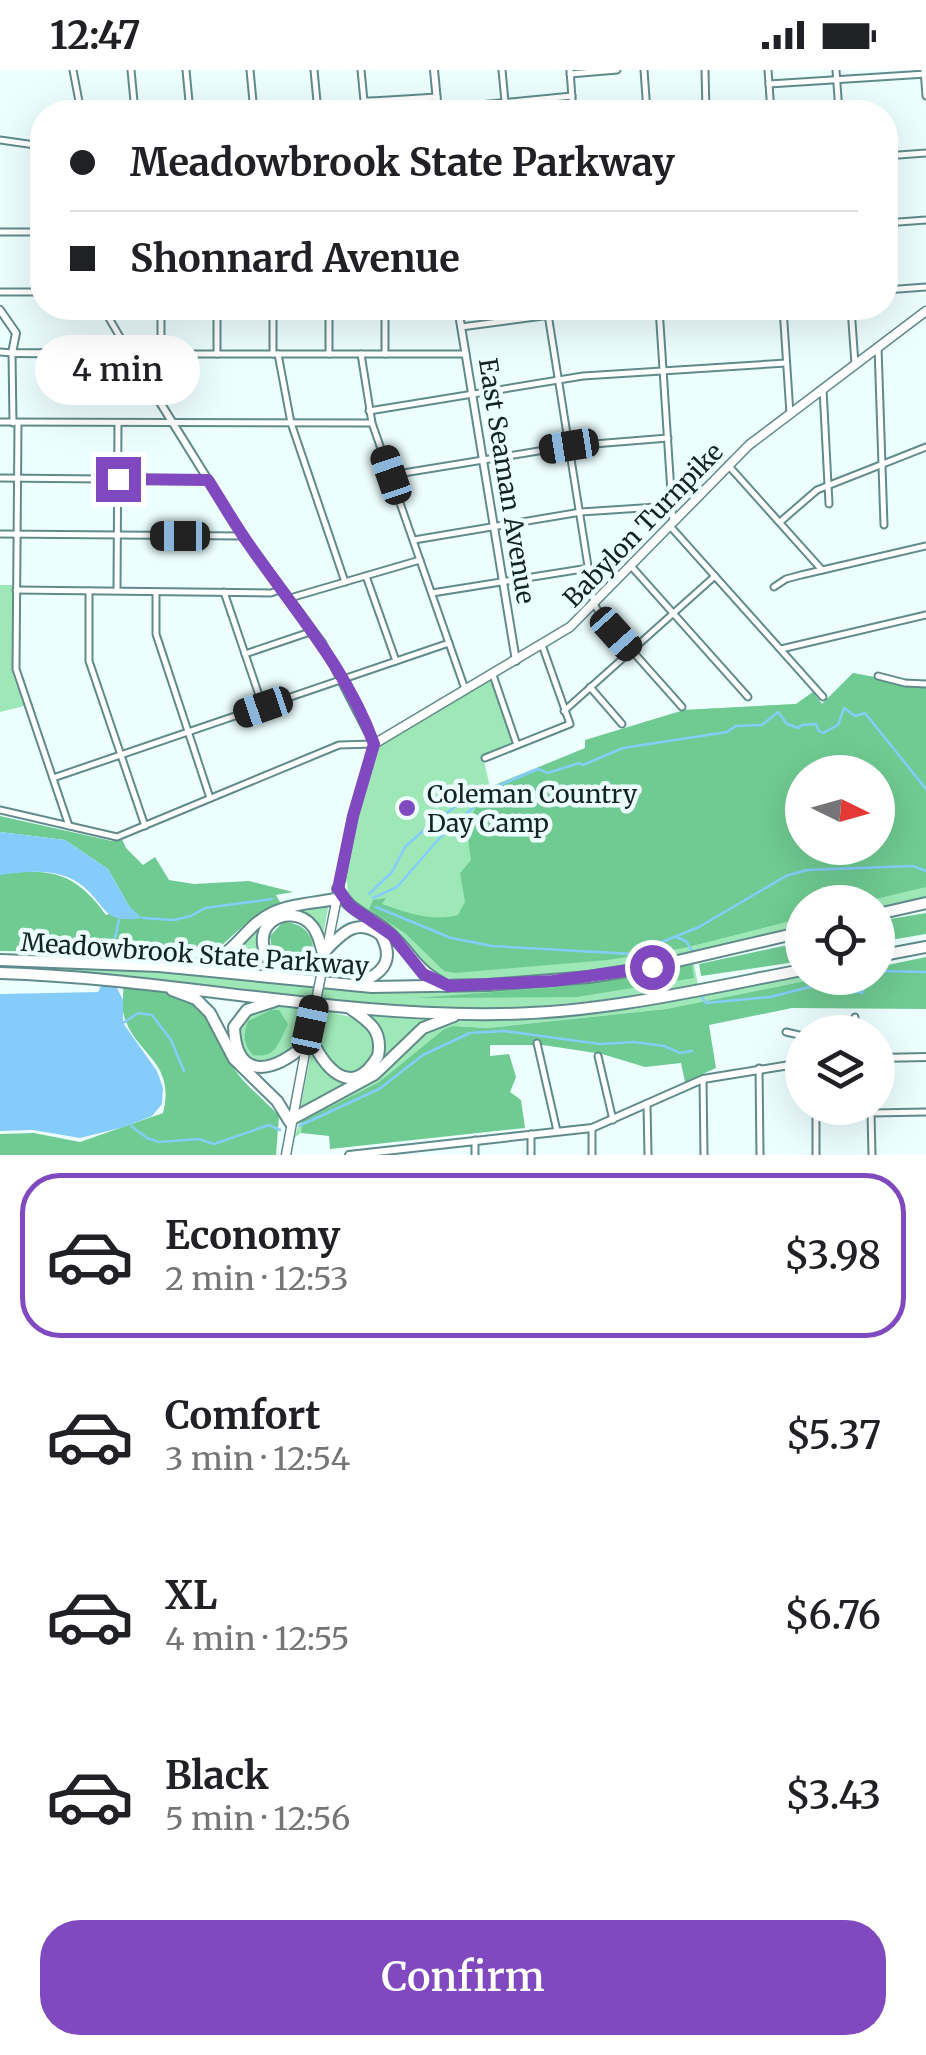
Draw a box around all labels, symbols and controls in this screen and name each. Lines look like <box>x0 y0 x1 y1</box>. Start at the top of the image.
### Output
text: 12:47 <box>50 12 141 59</box>
text: Meadowbrook State Parkway <box>130 139 675 186</box>
text: Shonnard Avenue <box>130 235 460 282</box>
callout: 4 min <box>36 334 200 404</box>
text: 4 min <box>72 350 163 390</box>
street label: East Seaman Avenue <box>472 356 542 606</box>
car <box>537 426 601 466</box>
street label: Babylon Turnpike <box>556 436 730 614</box>
car <box>367 442 415 508</box>
route end <box>96 457 141 502</box>
car <box>150 521 210 551</box>
car <box>585 602 647 666</box>
car <box>230 683 296 731</box>
north arrow <box>785 755 895 865</box>
map controls <box>785 755 895 1125</box>
place label: Coleman Country Day Camp <box>427 778 638 839</box>
marker: Coleman Country Day Camp <box>396 797 418 819</box>
button: locate <box>785 885 895 995</box>
street label: Meadowbrook State Parkway <box>20 926 371 982</box>
route start <box>630 945 675 990</box>
car <box>289 993 331 1057</box>
button: layers <box>785 1015 895 1125</box>
icon: car <box>45 1211 135 1301</box>
text: Economy <box>165 1212 340 1259</box>
text: $3.98 <box>784 1232 881 1279</box>
text: 2 min · 12:53 <box>165 1259 349 1299</box>
icon: car <box>45 1391 135 1481</box>
text: Comfort <box>165 1392 321 1439</box>
text: $5.37 <box>786 1412 881 1459</box>
text: 3 min · 12:54 <box>165 1439 350 1479</box>
icon: car <box>45 1571 135 1661</box>
text: XL <box>165 1572 217 1619</box>
text: $6.76 <box>784 1592 881 1639</box>
text: 4 min · 12:55 <box>165 1619 349 1659</box>
icon: car <box>45 1751 135 1841</box>
text: Black <box>165 1752 269 1799</box>
text: $3.43 <box>785 1772 881 1819</box>
text: 5 min · 12:56 <box>165 1799 350 1839</box>
button: Confirm <box>40 1920 886 2035</box>

